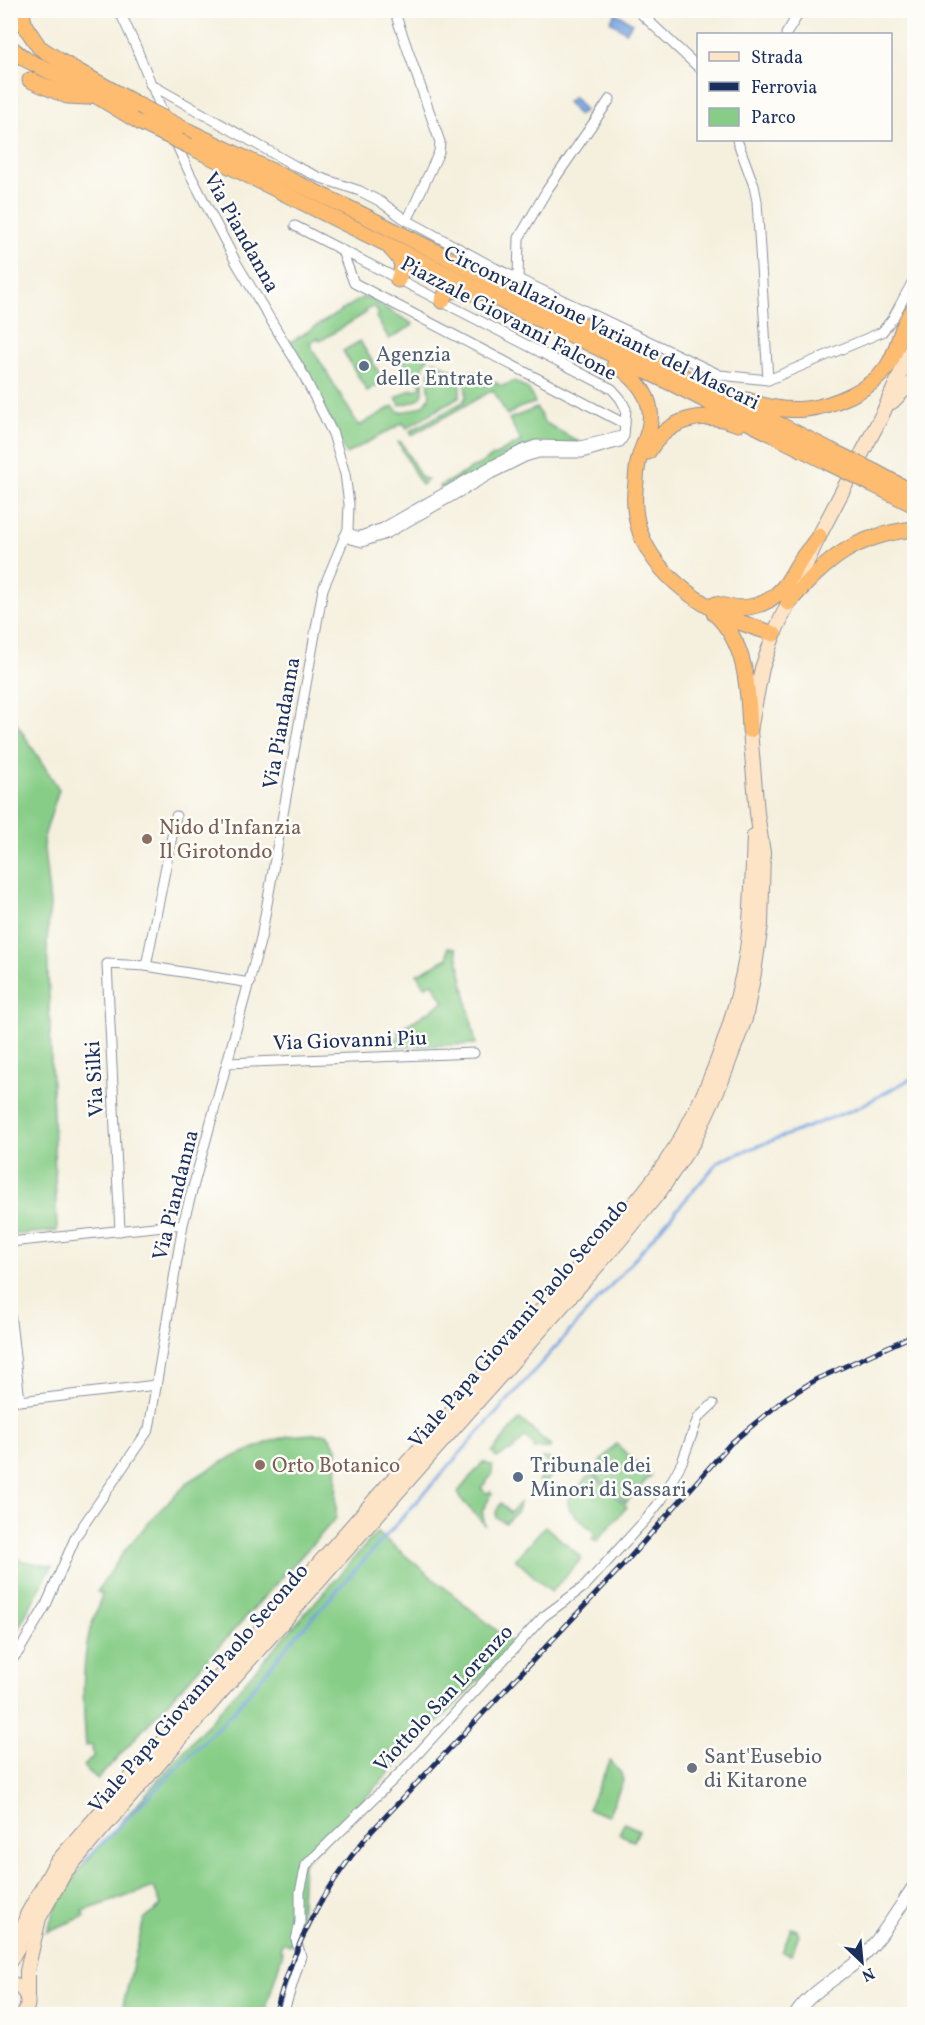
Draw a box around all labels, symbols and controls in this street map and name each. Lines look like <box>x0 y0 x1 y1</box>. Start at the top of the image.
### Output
legend <box>697 33 892 141</box>
text: Strada <box>751 46 803 71</box>
text: Ferrovia <box>751 76 817 101</box>
text: Parco <box>751 106 796 131</box>
street label: Via Piandanna <box>196 167 286 298</box>
street label: Circonvallazione Variante del Mascari <box>438 239 764 418</box>
street label: Piazzale Giovanni Falcone <box>395 250 622 389</box>
place label: Agenzia delle Entrate <box>376 341 493 394</box>
marker: Agenzia delle Entrate <box>357 359 371 373</box>
street label: Via Piandanna <box>257 655 308 792</box>
place label: Nido d'Infanzia Il Girotondo <box>159 814 301 867</box>
marker: Nido d'Infanzia Il Girotondo <box>140 832 154 846</box>
street label: Via Giovanni Piu <box>272 1024 428 1059</box>
street label: Via Silki <box>79 1040 112 1118</box>
street label: Via Piandanna <box>146 1127 207 1264</box>
street label: Viale Papa Giovanni Paolo Secondo <box>402 1193 636 1455</box>
place label: Orto Botanico <box>272 1452 400 1481</box>
place label: Tribunale dei Minori di Sassari <box>530 1452 687 1505</box>
marker: Orto Botanico <box>253 1458 267 1472</box>
marker: Tribunale dei Minori di Sassari <box>511 1470 525 1484</box>
street label: Viale Papa Giovanni Paolo Secondo <box>82 1558 316 1820</box>
street label: Viottolo San Lorenzo <box>368 1619 520 1779</box>
place label: Sant'Eusebio di Kitarone <box>704 1743 822 1796</box>
marker: Sant'Eusebio di Kitarone <box>685 1761 699 1775</box>
north arrow <box>832 1932 892 1992</box>
text: N <box>857 1961 878 1986</box>

